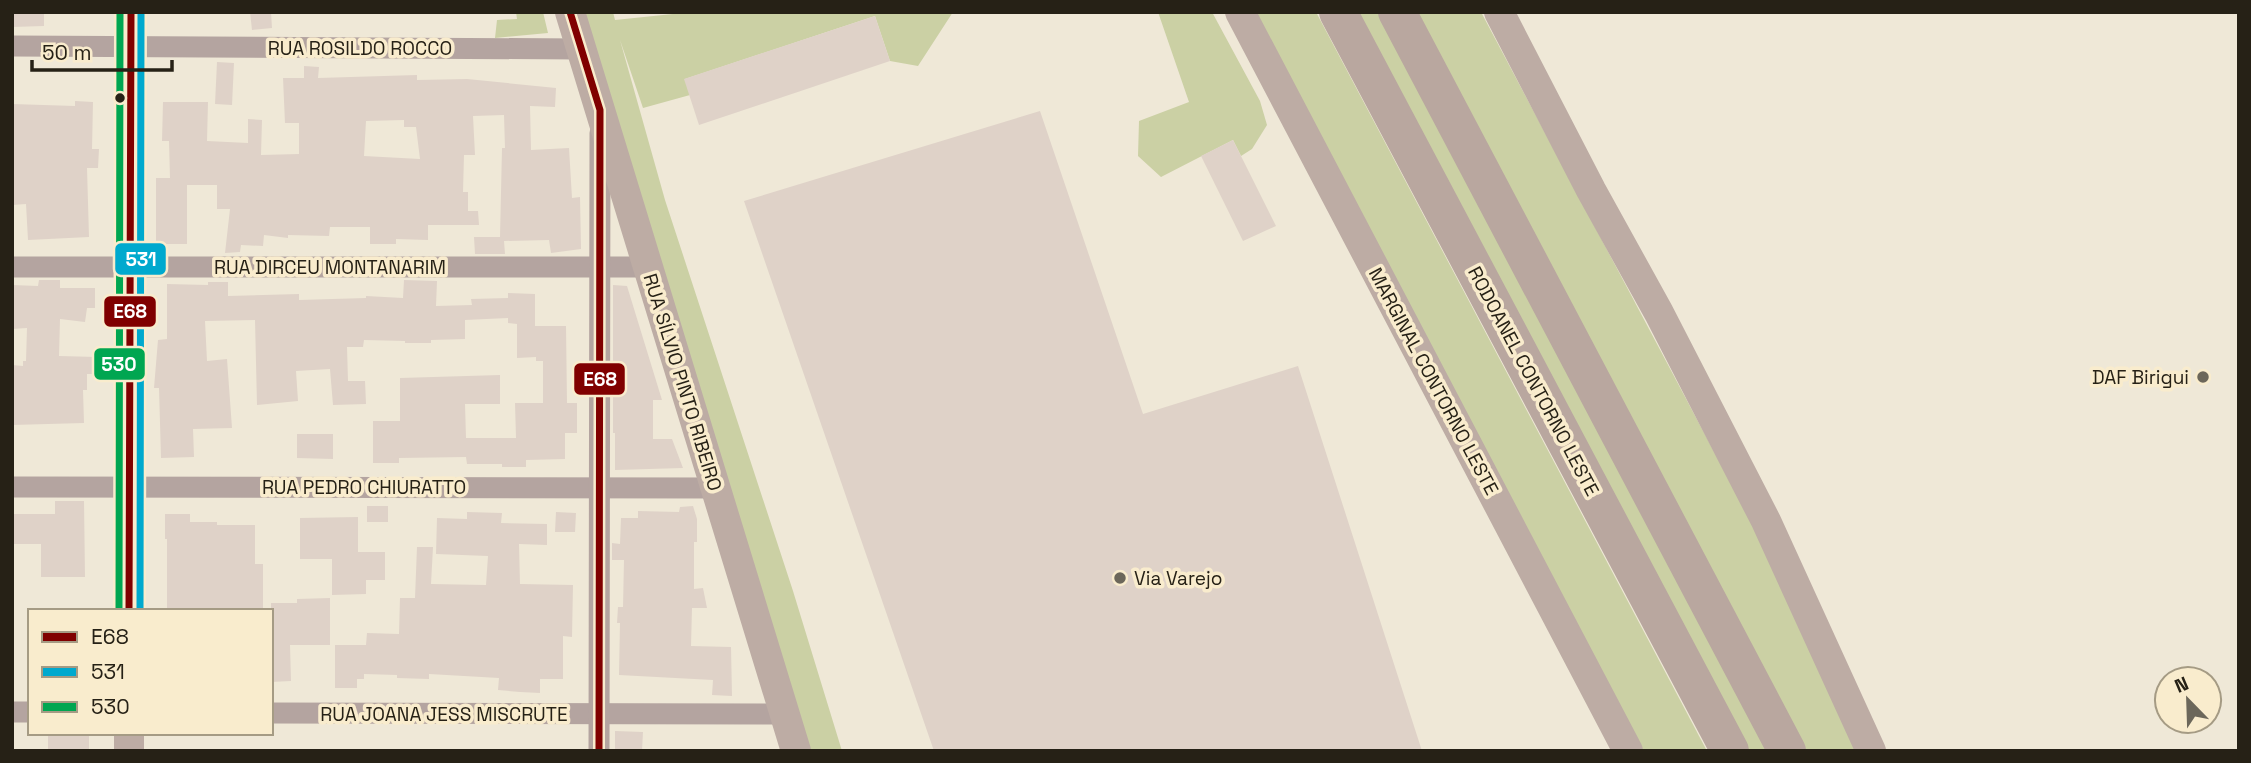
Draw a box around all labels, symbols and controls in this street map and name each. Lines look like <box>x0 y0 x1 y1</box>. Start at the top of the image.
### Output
scale bar <box>32 28 172 72</box>
street label: RUA ROSILDO ROCCO <box>268 36 452 61</box>
text: 50 m <box>42 39 92 66</box>
unlabelled marker <box>113 91 127 105</box>
line badge: 531 <box>114 242 167 276</box>
text: 531 <box>125 247 157 272</box>
street label: RUA DIRCEU MONTANARIM <box>214 255 446 280</box>
street label: RODOANEL CONTORNO LESTE <box>1462 262 1605 500</box>
street label: MARGINAL CONTORNO LESTE <box>1363 263 1504 499</box>
street label: RUA SÍLVIO PINTO RIBEIRO <box>638 270 728 494</box>
line badge: E68 <box>103 295 157 328</box>
text: E68 <box>113 299 147 324</box>
line badge: 530 <box>93 347 146 381</box>
text: 530 <box>101 352 137 377</box>
line badge: E68 <box>573 362 626 396</box>
place label: DAF Birigui <box>2092 365 2189 390</box>
text: E68 <box>583 367 617 392</box>
marker: DAF Birigui <box>2195 369 2211 385</box>
street label: RUA PEDRO CHIURATTO <box>262 475 466 500</box>
place label: Via Varejo <box>1134 566 1222 591</box>
marker: Via Varejo <box>1112 570 1128 586</box>
legend <box>28 609 273 735</box>
text: E68 <box>91 623 129 650</box>
text: 531 <box>91 658 125 685</box>
north arrow <box>2153 665 2223 735</box>
text: N <box>2171 671 2192 699</box>
text: 530 <box>91 693 130 720</box>
street label: RUA JOANA JESS MISCRUTE <box>320 702 568 727</box>

